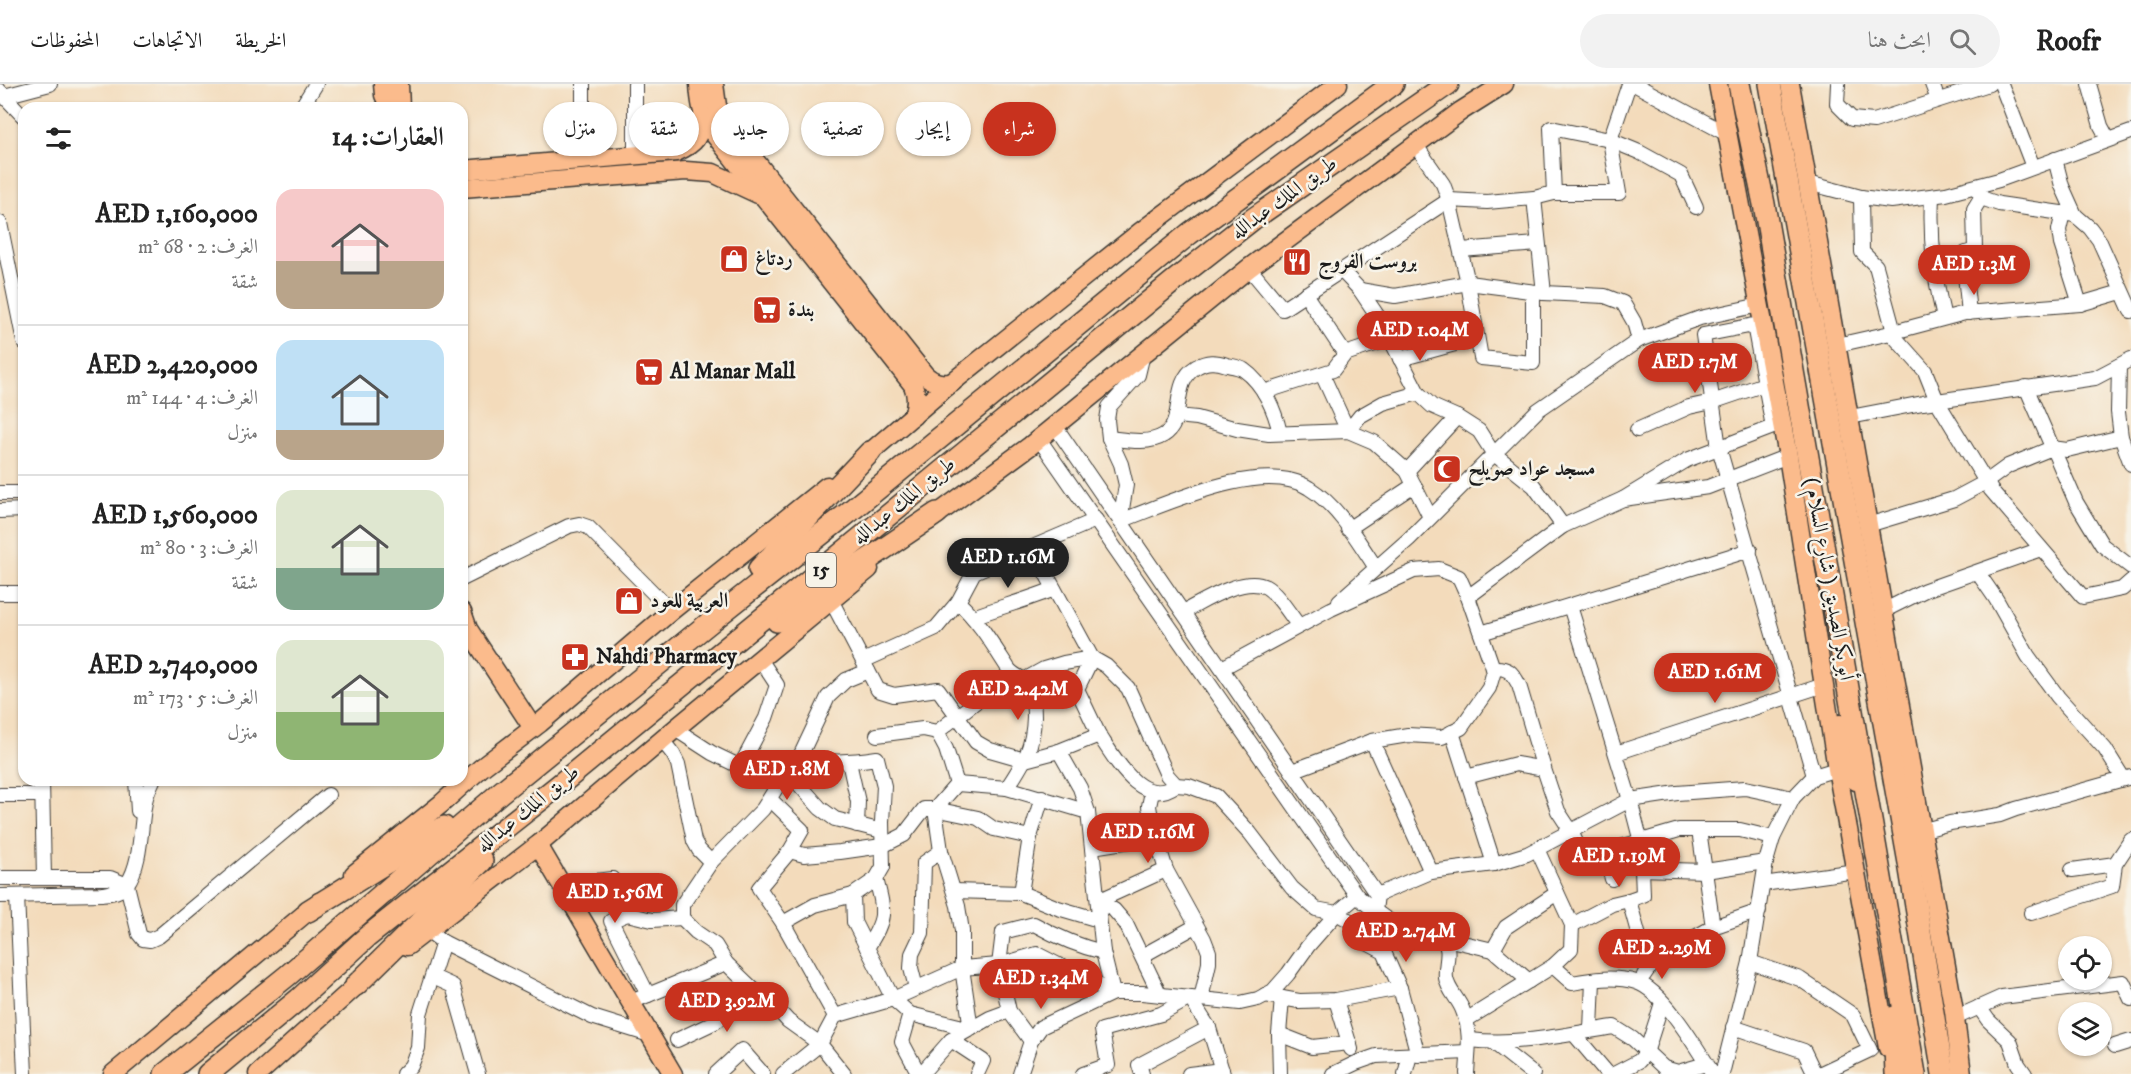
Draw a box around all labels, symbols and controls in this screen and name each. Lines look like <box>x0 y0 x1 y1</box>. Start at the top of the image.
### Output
search box <box>1580 14 2000 68</box>
text: Roofr <box>2036 24 2101 59</box>
icon: search <box>1946 25 1979 58</box>
text: ابحث هنا <box>1868 27 1931 54</box>
text: المحفوظات <box>30 28 99 54</box>
text: الاتجاهات <box>132 28 202 54</box>
text: الخريطة <box>235 28 286 54</box>
chip: منزل <box>543 102 617 156</box>
chip: شقة <box>629 102 699 156</box>
chip: جديد <box>711 102 789 156</box>
chip: تصفية <box>801 102 884 156</box>
chip: إيجار <box>896 102 971 156</box>
chip: شراء <box>983 102 1056 156</box>
text: العقارات: 14 <box>332 121 444 154</box>
icon: filters <box>42 122 75 155</box>
street label: طريق الملك عبدالله <box>1226 151 1342 245</box>
text: AED 1,160,000 <box>96 198 258 231</box>
icon: home <box>324 213 396 285</box>
text: الغرف: 2 · 68 m² <box>138 235 258 260</box>
shop icon: ردتاغ <box>718 243 750 275</box>
pin: AED 1.3M <box>1912 245 2036 296</box>
place label: ردتاغ <box>755 246 793 275</box>
restaurant icon: بروست الفروج <box>1281 246 1313 278</box>
place label: بروست الفروج <box>1318 249 1417 280</box>
text: AED 1.3M <box>1932 252 2016 277</box>
text: شقة <box>232 270 258 295</box>
supermarket icon: بندة <box>751 294 783 326</box>
place label: بندة <box>788 297 814 323</box>
pin: AED 1.04M <box>1351 311 1489 362</box>
text: AED 1.04M <box>1371 318 1469 343</box>
pin: AED 1.7M <box>1633 343 1757 394</box>
text: AED 2,420,000 <box>87 349 258 382</box>
text: AED 1.7M <box>1652 350 1738 375</box>
supermarket icon: Al Manar Mall <box>633 356 665 388</box>
place label: Al Manar Mall <box>669 359 796 385</box>
icon: home <box>324 364 396 436</box>
text: الغرف: 4 · 144 m² <box>126 386 258 411</box>
text: منزل <box>227 421 258 446</box>
street label: طريق الملك عبدالله <box>847 451 961 551</box>
mosque icon: مسجد عواد صويلح <box>1431 453 1463 485</box>
place label: مسجد عواد صويلح <box>1468 456 1596 487</box>
street label: ( شارع السلام ) أبو بكر الصديق <box>1794 475 1863 683</box>
text: AED 1,560,000 <box>92 499 258 532</box>
icon: home <box>324 514 396 586</box>
text: الغرف: 3 · 80 m² <box>140 536 258 561</box>
pin: AED 1.16M <box>939 538 1077 589</box>
text: AED 1.16M <box>961 545 1055 570</box>
road number: 15 <box>806 553 836 587</box>
text: شقة <box>232 571 258 596</box>
shop icon: العربية للعود <box>613 585 645 617</box>
place label: العربية للعود <box>650 588 728 614</box>
pharmacy icon: Nahdi Pharmacy <box>559 641 591 673</box>
place label: Nahdi Pharmacy <box>596 644 738 670</box>
text: AED 2,740,000 <box>88 649 258 682</box>
pin: AED 1.61M <box>1646 653 1784 704</box>
text: AED 1.61M <box>1668 660 1762 685</box>
icon: home <box>324 664 396 736</box>
pin: AED 2.42M <box>949 670 1087 721</box>
text: AED 2.42M <box>968 677 1068 702</box>
text: الغرف: 5 · 173 m² <box>133 686 258 711</box>
text: منزل <box>227 721 258 746</box>
pin: AED 1.8M <box>725 750 849 801</box>
text: AED 1.8M <box>744 757 830 782</box>
street label: طريق الملك عبدالله <box>471 759 585 859</box>
pin: AED 1.16M <box>1079 813 1217 864</box>
text: AED 1.16M <box>1101 820 1195 845</box>
pin: AED 1.19M <box>1550 837 1688 888</box>
text: AED 1.19M <box>1572 844 1666 869</box>
pin: AED 1.56M <box>546 873 684 924</box>
text: AED 1.56M <box>567 880 663 905</box>
pin: AED 2.74M <box>1337 912 1475 963</box>
text: AED 2.74M <box>1356 919 1456 944</box>
pin: AED 2.29M <box>1593 929 1731 980</box>
text: AED 2.29M <box>1612 936 1712 961</box>
map controls <box>2058 936 2112 1056</box>
button: locate <box>2058 936 2112 990</box>
pin: AED 1.34M <box>972 959 1110 1010</box>
text: AED 1.34M <box>993 966 1089 991</box>
pin: AED 3.92M <box>658 982 796 1033</box>
text: AED 3.92M <box>679 989 775 1014</box>
button: layers <box>2058 1002 2112 1056</box>

